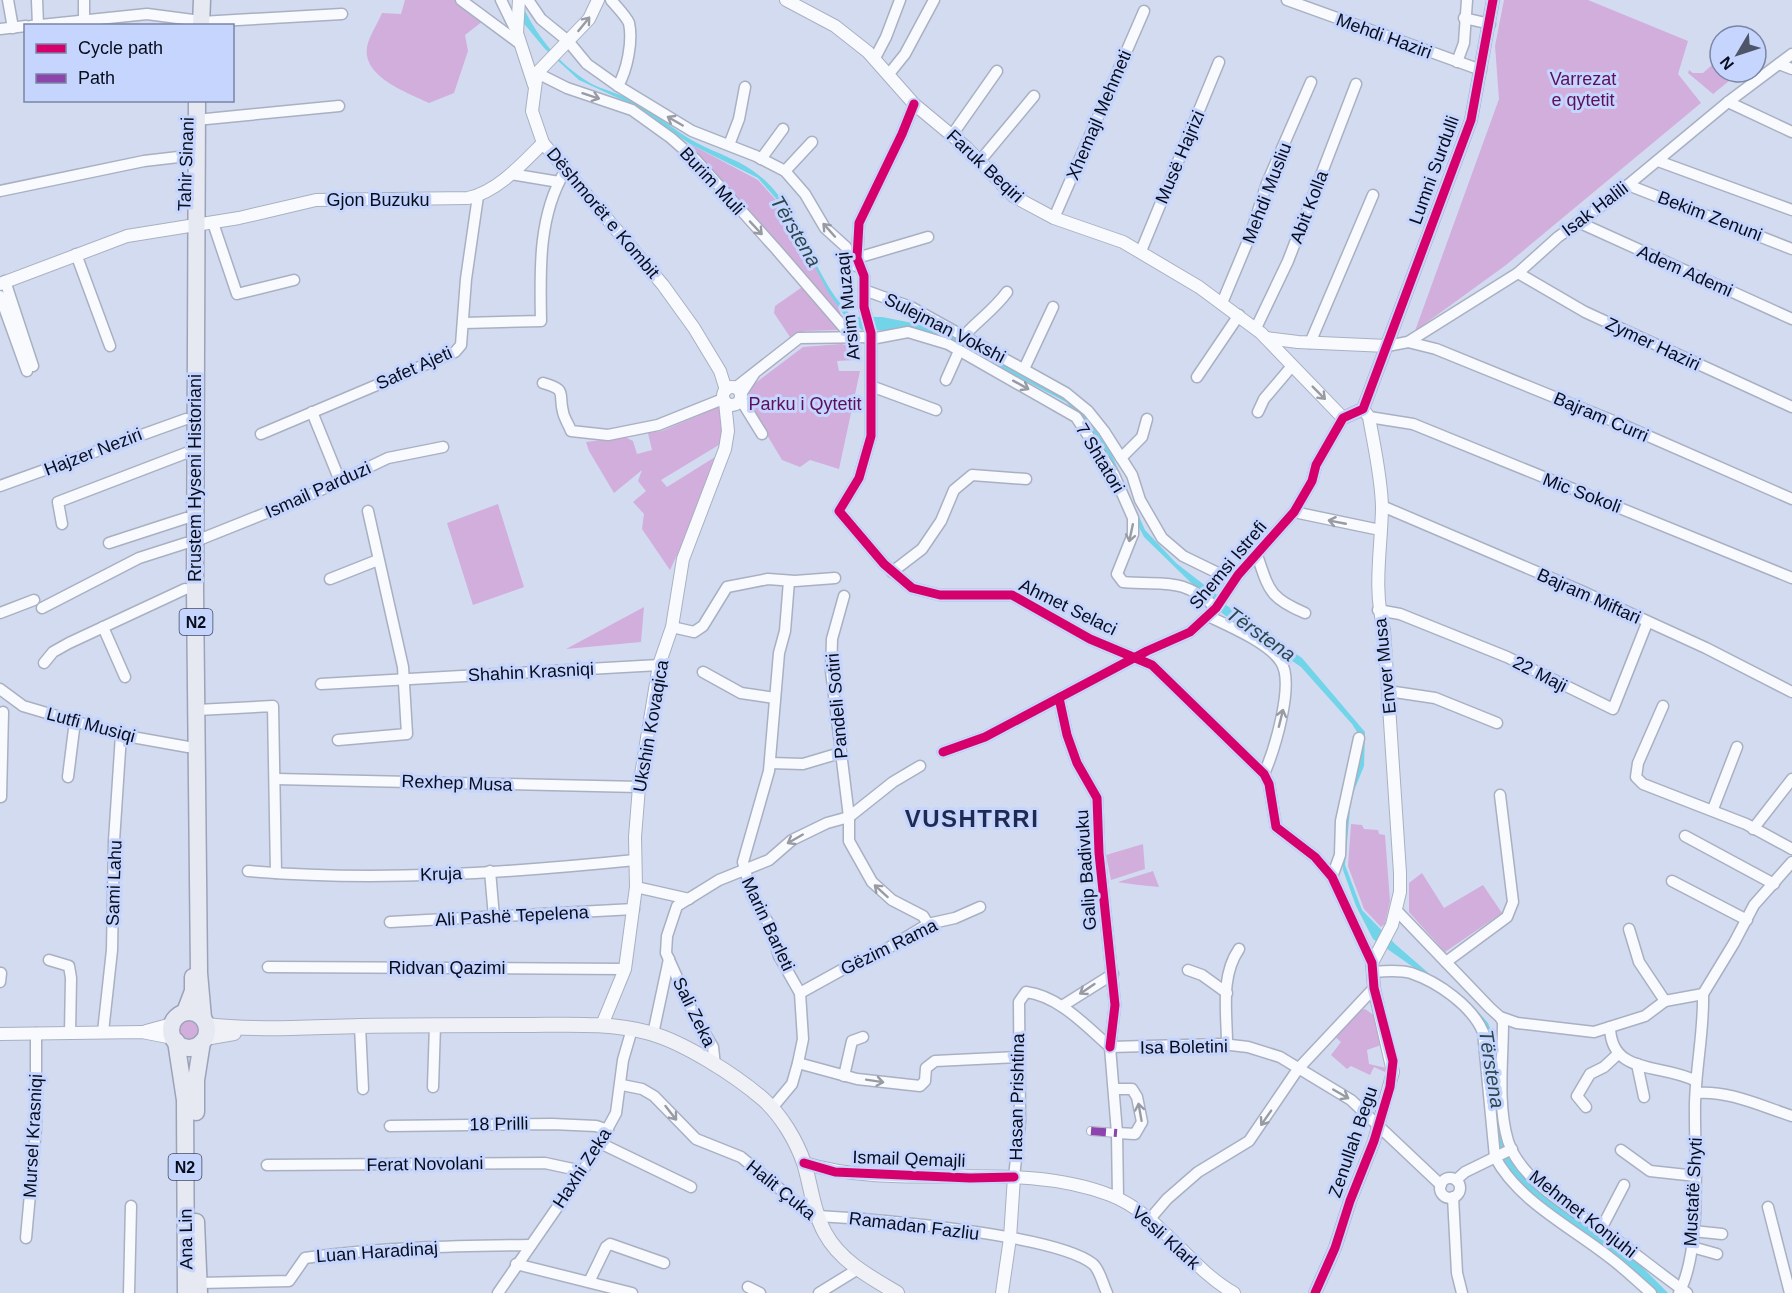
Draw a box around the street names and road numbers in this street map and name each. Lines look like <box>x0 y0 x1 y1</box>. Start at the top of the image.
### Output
street label: Mehdi Haziri <box>1334 9 1434 63</box>
street label: Xhemajl Mehmeti <box>1063 47 1135 183</box>
street label: Musë Hajrizi <box>1151 108 1209 206</box>
street label: Lumni Surdulli <box>1405 113 1463 227</box>
street label: Tahir Sinani <box>174 117 198 211</box>
street label: Faruk Beqiri <box>943 126 1027 206</box>
street label: Mehdi Musliu <box>1239 140 1295 246</box>
street label: Burim Muli <box>676 143 748 219</box>
street label: Dëshmorët e Kombit <box>543 144 663 282</box>
street label: Abit Kolla <box>1286 167 1332 246</box>
street label: Isak Halili <box>1558 178 1632 240</box>
street label: Bekim Zenuni <box>1655 187 1765 245</box>
street label: Gjon Buzuku <box>326 190 430 210</box>
street label: Adem Ademi <box>1634 241 1736 301</box>
street label: Arsim Muzaqi <box>832 251 864 361</box>
street label: Sulejman Vokshi <box>881 289 1009 367</box>
street label: Zymer Haziri <box>1603 313 1703 375</box>
street label: Safet Ajeti <box>373 342 455 394</box>
street label: Rrustem Hyseni Historiani <box>185 374 205 582</box>
street label: Bajram Curri <box>1551 388 1651 446</box>
street label: 7 Shtatori <box>1072 420 1128 496</box>
street label: Hajzer Neziri <box>41 424 145 480</box>
street label: Ismail Parduzi <box>262 458 374 522</box>
street label: Mic Sokoli <box>1540 469 1624 517</box>
street label: Shemsi Istrefi <box>1185 517 1271 613</box>
street label: Bajram Miftari <box>1534 564 1644 628</box>
street label: Ahmet Selaci <box>1016 575 1120 639</box>
road number: N2 <box>180 609 212 635</box>
street label: Enver Musa <box>1370 616 1400 715</box>
street label: Pandeli Sotiri <box>822 652 852 760</box>
street label: 22 Maji <box>1510 652 1570 696</box>
street label: Ukshin Kovaqica <box>630 657 673 794</box>
street label: Shahin Krasniqi <box>468 659 594 685</box>
street label: Lutfi Musiqi <box>44 704 138 746</box>
street label: Rexhep Musa <box>401 771 514 795</box>
street label: Galip Badivuku <box>1072 809 1100 931</box>
street label: Sami Lahu <box>103 840 125 926</box>
street label: Kruja <box>420 863 463 885</box>
street label: Marin Barleti <box>738 874 798 974</box>
street label: Ali Pashë Tepelena <box>435 902 590 930</box>
street label: Gëzim Rama <box>837 915 941 979</box>
street label: Ridvan Qazimi <box>388 958 506 978</box>
street label: Sali Zeka <box>669 974 720 1051</box>
street label: Hasan Prishtina <box>1006 1032 1028 1161</box>
street label: Isa Boletini <box>1140 1036 1228 1058</box>
street label: Mursel Krasniqi <box>20 1074 46 1198</box>
street label: Zenullah Begu <box>1325 1084 1381 1200</box>
street label: 18 Prilli <box>469 1113 529 1135</box>
street label: Haxhi Zeka <box>549 1124 616 1212</box>
street label: Mustafë Shyti <box>1680 1137 1706 1247</box>
street label: Ismail Qemajli <box>852 1147 966 1171</box>
street label: Ferat Novolani <box>366 1153 484 1175</box>
road number: N2 <box>168 1154 201 1180</box>
street label: Halit Çuka <box>742 1156 820 1225</box>
street label: Mehmet Konjuhi <box>1526 1166 1640 1262</box>
street label: Vesli Klark <box>1128 1202 1205 1274</box>
street label: Ana Lin <box>175 1208 197 1270</box>
street label: Ramadan Fazliu <box>848 1208 980 1244</box>
street label: Luan Haradinaj <box>315 1238 439 1266</box>

